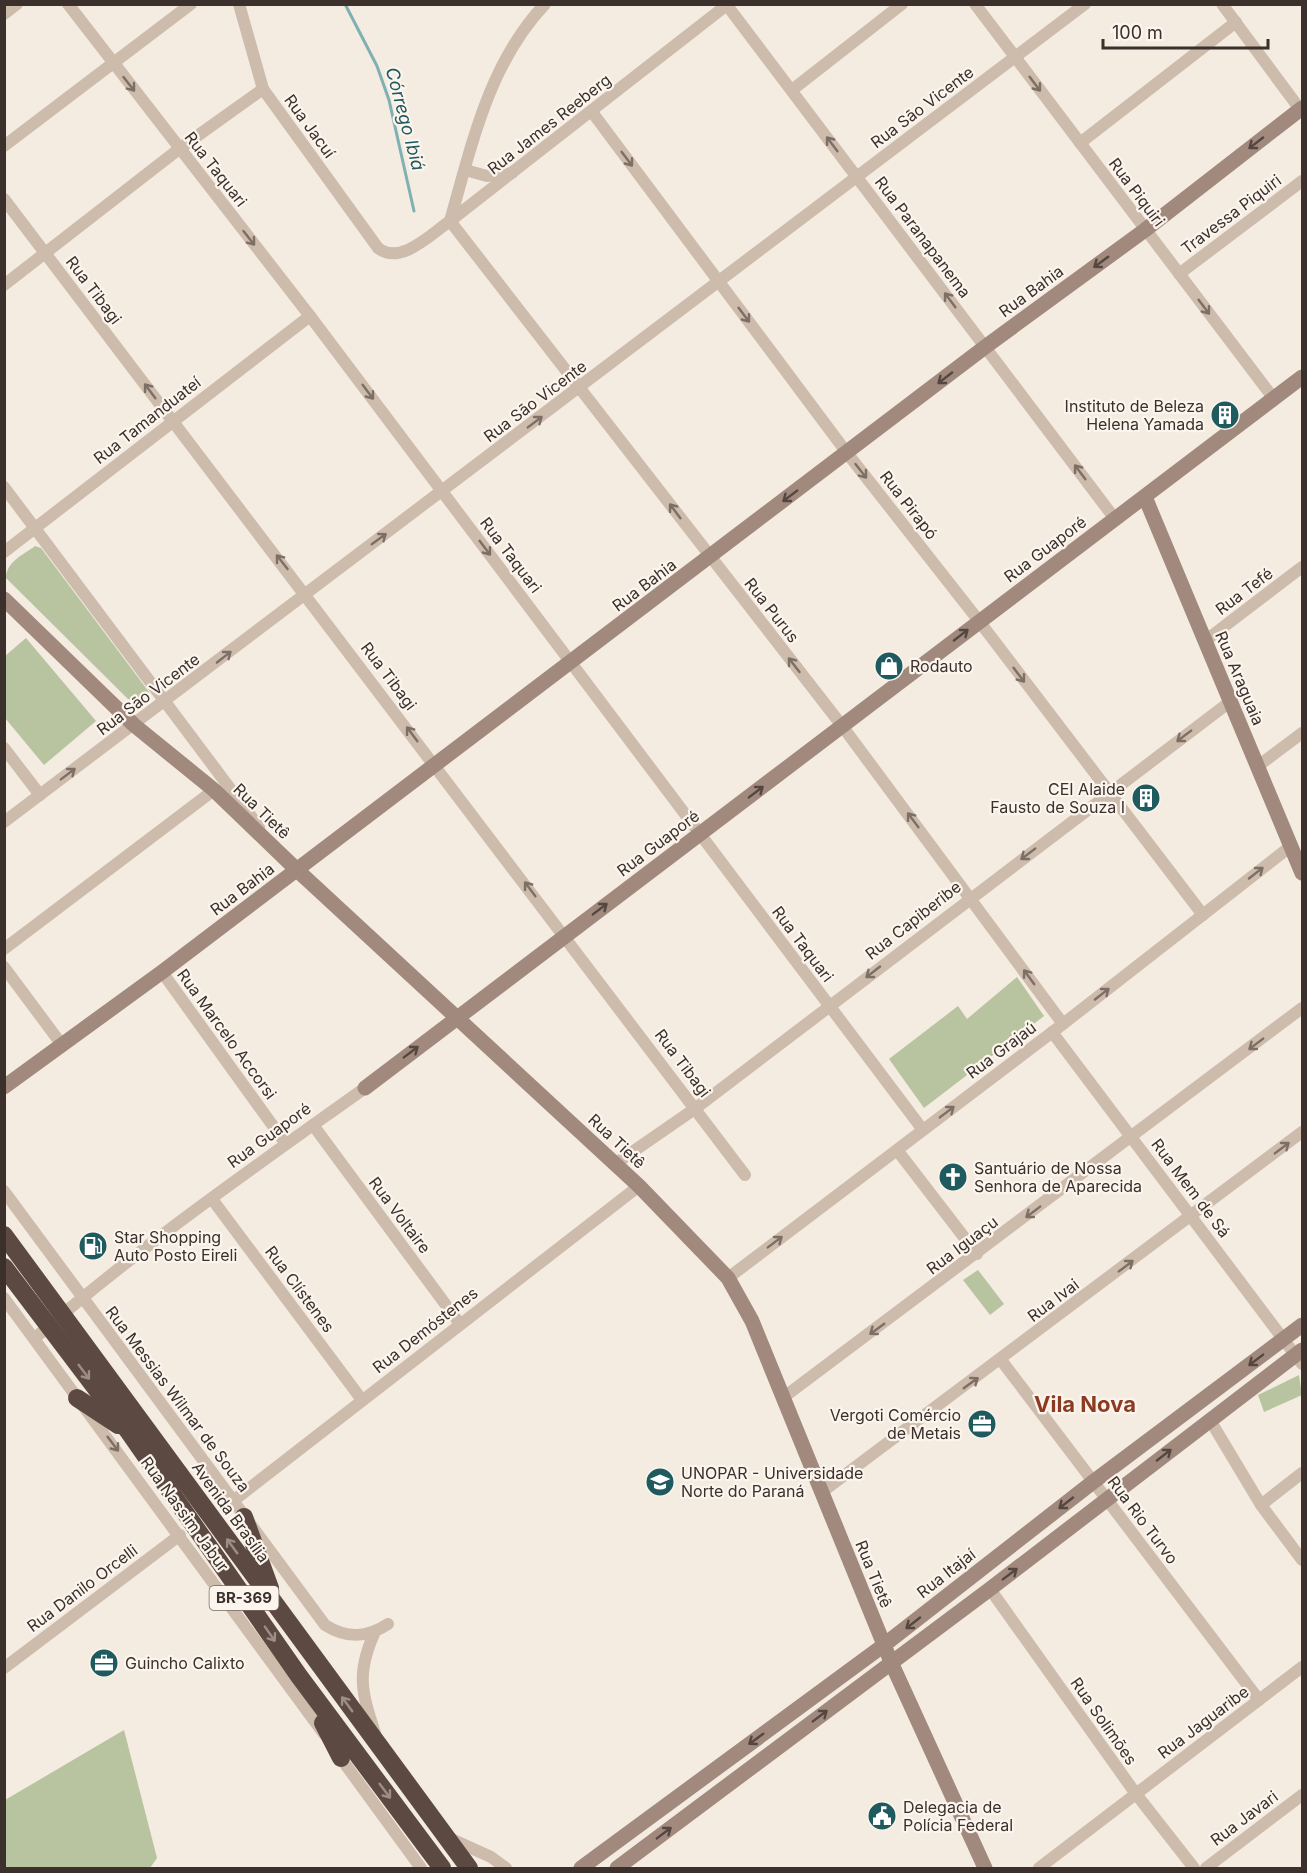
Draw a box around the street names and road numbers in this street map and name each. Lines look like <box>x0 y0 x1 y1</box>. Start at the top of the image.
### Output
street label: Rua São Vicente <box>867 62 977 152</box>
street label: Rua James Reeberg <box>483 70 615 178</box>
street label: Rua Jacuí <box>280 90 340 162</box>
street label: Rua Taquari <box>180 127 252 211</box>
street label: Rua Piquiri <box>1105 154 1169 230</box>
street label: Travessa Piquiri <box>1177 170 1285 258</box>
street label: Rua Paranapanema <box>871 172 975 302</box>
street label: Rua Tibagi <box>62 252 126 328</box>
street label: Rua Bahia <box>995 261 1067 321</box>
street label: Rua São Vicente <box>480 356 590 446</box>
street label: Rua Tamanduateí <box>89 372 205 468</box>
street label: Rua Pirapó <box>876 467 942 543</box>
street label: Rua Guaporé <box>1000 511 1090 587</box>
street label: Rua Taquari <box>476 513 546 597</box>
street label: Rua Bahia <box>608 554 680 616</box>
street label: Rua Tefé <box>1211 563 1277 619</box>
street label: Rua Purus <box>740 574 804 646</box>
street label: Rua Araguaia <box>1211 628 1269 728</box>
street label: Rua Tibagi <box>357 638 421 714</box>
street label: Rua São Vicente <box>93 649 203 739</box>
street label: Rua Tietê <box>229 779 295 843</box>
street label: Rua Guaporé <box>613 805 703 881</box>
street label: Rua Bahia <box>206 858 278 920</box>
street label: Rua Capiberibe <box>861 876 965 964</box>
street label: Rua Taquari <box>768 902 838 986</box>
street label: Rua Marcelo Accorsi <box>173 965 281 1103</box>
street label: Rua Grajaú <box>962 1017 1040 1083</box>
street label: Rua Tibagi <box>651 1025 715 1101</box>
street label: Rua Guaporé <box>223 1098 315 1172</box>
street label: Rua Tietê <box>584 1109 650 1173</box>
street label: Rua Mem de Sá <box>1147 1135 1235 1241</box>
street label: Rua Voltaire <box>365 1173 435 1257</box>
street label: Rua Iguaçu <box>922 1212 1002 1278</box>
street label: Rua Clístenes <box>261 1242 339 1336</box>
street label: Rua Ivai <box>1023 1274 1083 1326</box>
street label: Rua Demóstenes <box>368 1283 482 1377</box>
street label: Rua Messias Wilmar de Souza <box>102 1302 254 1496</box>
street label: Rua Nassim Jabur <box>137 1453 233 1575</box>
street label: Avenida Brasília <box>188 1458 274 1566</box>
street label: Rua Rio Turvo <box>1104 1472 1182 1568</box>
street label: Rua Tietê <box>851 1537 897 1611</box>
street label: Rua Danilo Orcelli <box>23 1540 141 1636</box>
street label: Rua Itajaí <box>913 1544 979 1602</box>
road number: BR-369 <box>210 1586 278 1610</box>
street label: Rua Solimões <box>1066 1673 1142 1769</box>
street label: Rua Jaguaribe <box>1153 1681 1253 1763</box>
street label: Rua Javari <box>1206 1786 1282 1850</box>

